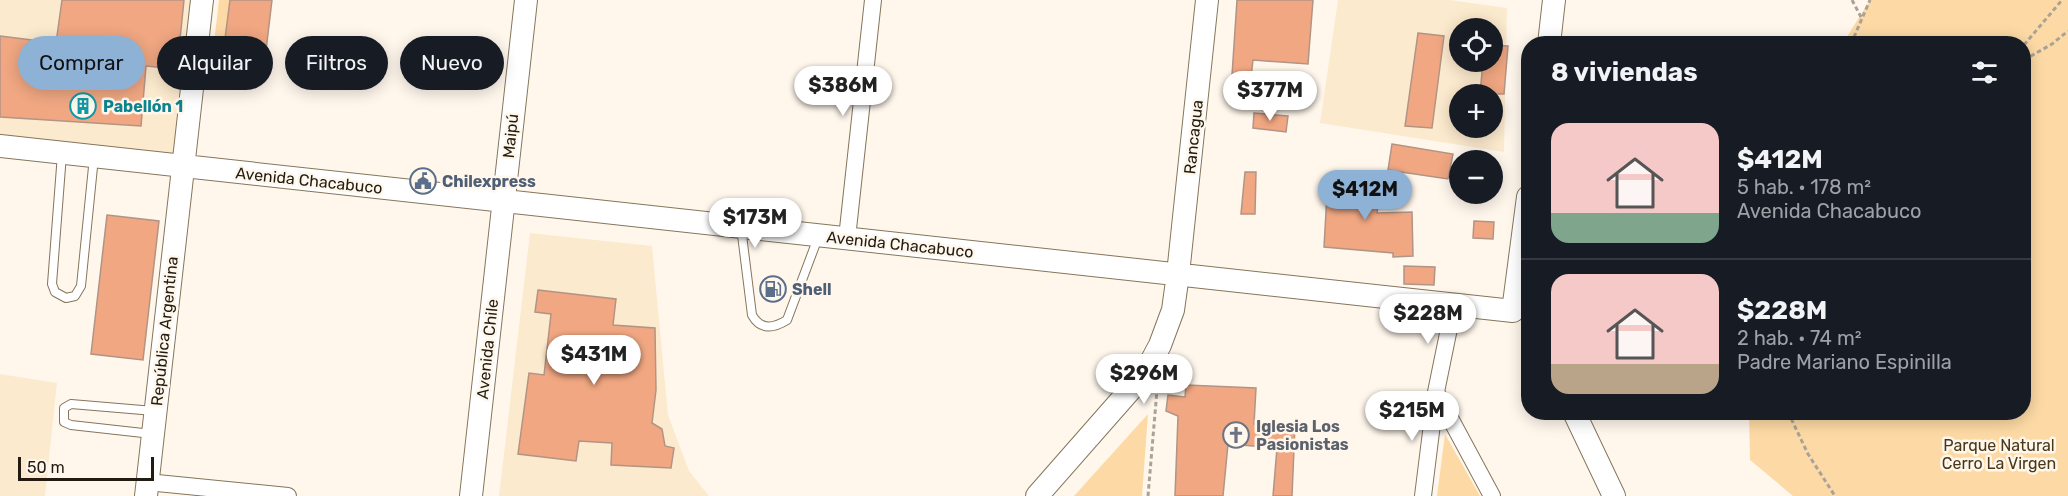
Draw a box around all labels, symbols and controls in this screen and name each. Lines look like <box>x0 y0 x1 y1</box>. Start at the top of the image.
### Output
map controls <box>1449 18 1503 204</box>
button: locate <box>1449 18 1503 72</box>
chip: Comprar <box>18 36 145 90</box>
chip: Alquilar <box>157 36 273 90</box>
chip: Filtros <box>285 36 388 90</box>
chip: Nuevo <box>400 36 504 90</box>
icon: filters <box>1968 56 2001 89</box>
text: 8 viviendas <box>1551 57 1698 88</box>
pin: $386M <box>801 66 885 117</box>
pin: $377M <box>1228 71 1312 122</box>
text: $386M <box>808 73 878 97</box>
text: $377M <box>1237 78 1303 102</box>
button: + <box>1449 84 1503 138</box>
building icon: Pabellón 1 <box>68 91 98 121</box>
place label: Pabellón 1 <box>103 97 183 116</box>
street label: Rancagua <box>1180 99 1207 175</box>
street label: Maipú <box>499 113 522 159</box>
text: $412M <box>1737 144 1823 175</box>
icon: home <box>1599 147 1671 219</box>
button: − <box>1449 150 1503 204</box>
street label: Avenida Chacabuco <box>235 163 383 198</box>
public building icon: Chilexpress <box>408 166 438 196</box>
pin: $412M <box>1323 170 1407 221</box>
place label: Chilexpress <box>442 172 536 191</box>
text: 5 hab. · 178 m² <box>1737 175 1871 199</box>
text: $412M <box>1332 177 1398 201</box>
pin: $173M <box>713 198 797 249</box>
text: Avenida Chacabuco <box>1737 199 1922 223</box>
text: $173M <box>723 205 787 229</box>
street label: Avenida Chacabuco <box>826 227 974 262</box>
street label: República Argentina <box>147 255 182 407</box>
fuel station icon: Shell <box>758 274 788 304</box>
place label: Shell <box>792 280 832 299</box>
pin: $228M <box>1386 294 1470 345</box>
text: $228M <box>1737 295 1827 326</box>
street label: Avenida Chile <box>473 298 502 400</box>
icon: home <box>1599 298 1671 370</box>
text: $228M <box>1393 301 1463 325</box>
text: 2 hab. · 74 m² <box>1737 326 1862 350</box>
pin: $431M <box>552 335 636 386</box>
text: $431M <box>561 342 627 366</box>
text: Padre Mariano Espinilla <box>1737 350 1952 374</box>
pin: $296M <box>1102 354 1186 405</box>
text: $296M <box>1110 361 1178 385</box>
pin: $215M <box>1370 391 1454 442</box>
text: $215M <box>1379 398 1445 422</box>
place label: Iglesia Los Pasionistas <box>1256 417 1349 454</box>
church icon: Iglesia Los Pasionistas <box>1221 420 1251 450</box>
park label: Parque Natural Cerro La Virgen <box>1942 436 2056 473</box>
scale bar <box>18 454 154 482</box>
text: 50 m <box>27 458 65 477</box>

